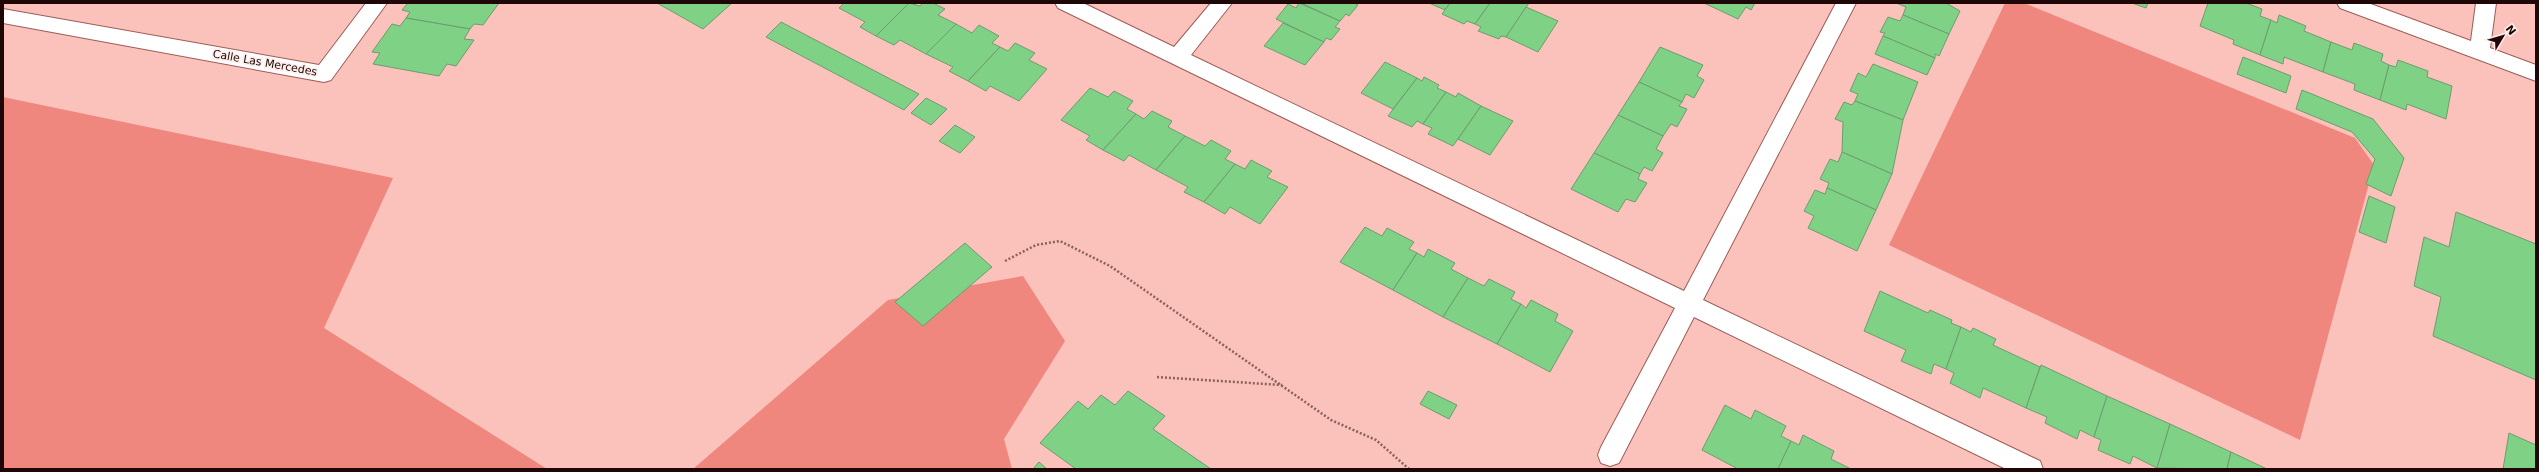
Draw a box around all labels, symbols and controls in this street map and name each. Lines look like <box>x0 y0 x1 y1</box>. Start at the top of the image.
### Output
north arrow <box>2483 16 2523 56</box>
text: N <box>2503 23 2518 38</box>
street label: Calle Las Mercedes <box>212 47 318 79</box>

